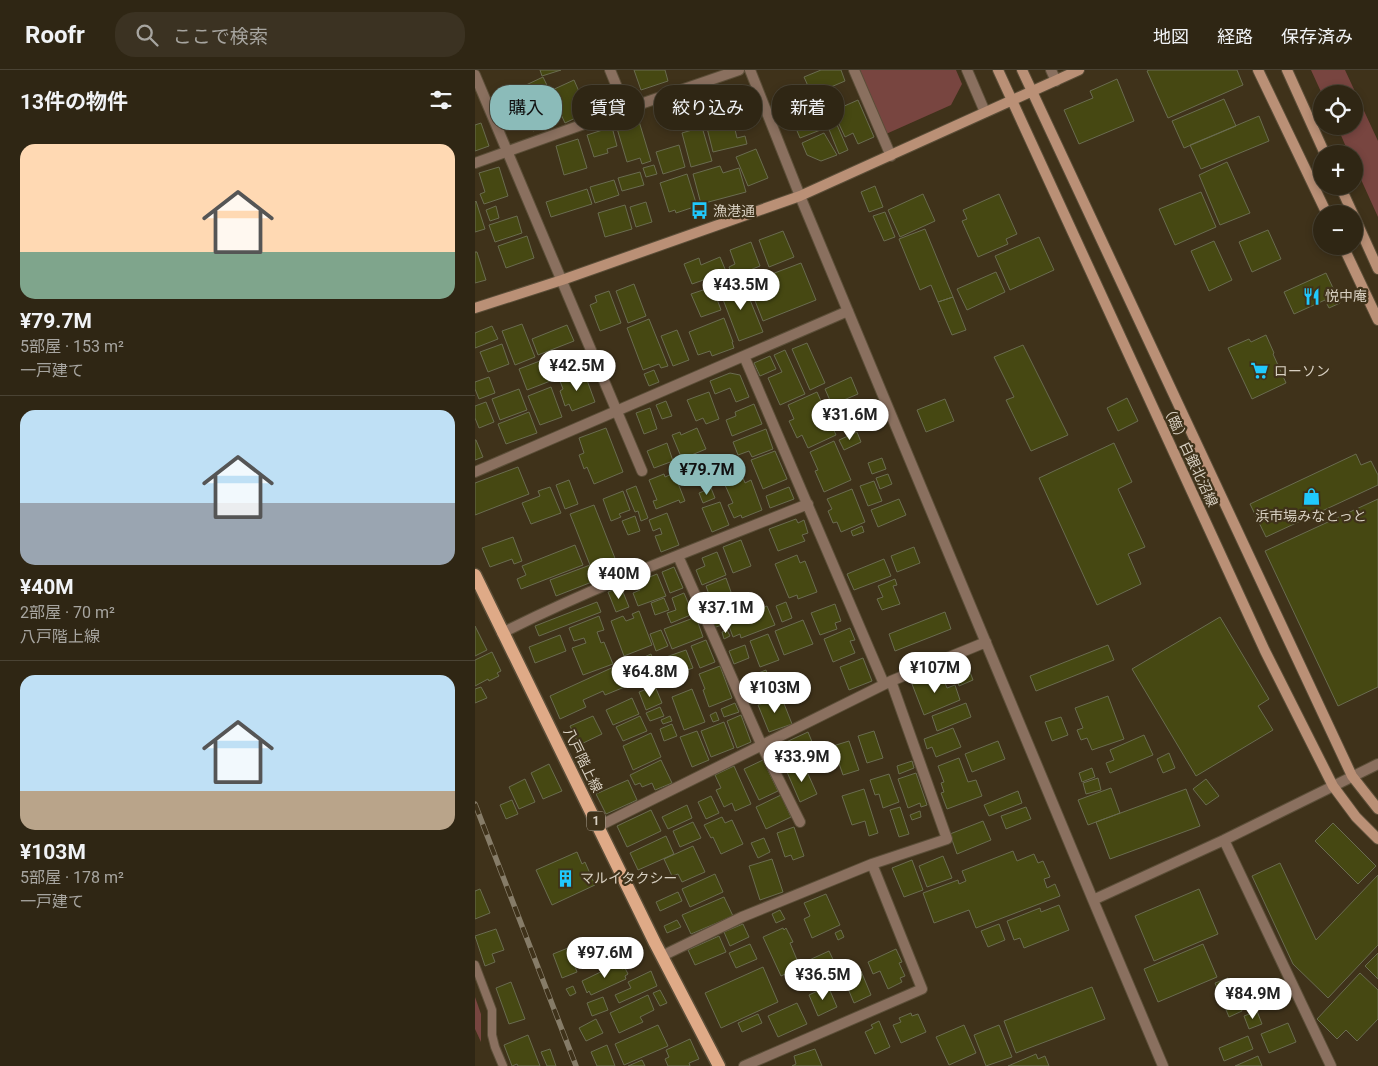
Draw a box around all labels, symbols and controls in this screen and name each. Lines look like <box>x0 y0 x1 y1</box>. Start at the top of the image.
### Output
search box <box>115 12 465 57</box>
text: Roofr <box>25 21 85 49</box>
icon: search <box>133 21 161 49</box>
text: ここで検索 <box>173 25 268 48</box>
text: 地図 <box>1153 26 1189 47</box>
text: 経路 <box>1217 26 1253 47</box>
text: 保存済み <box>1281 26 1353 47</box>
chip: 購入 <box>490 85 562 130</box>
chip: 賃貸 <box>572 85 644 130</box>
chip: 絞り込み <box>654 85 762 130</box>
chip: 新着 <box>772 85 844 130</box>
map controls <box>1313 85 1363 255</box>
button: locate <box>1313 85 1363 135</box>
icon: filters <box>427 86 455 114</box>
text: 13件の物件 <box>20 90 128 114</box>
button: + <box>1313 145 1363 195</box>
icon: home <box>193 177 283 267</box>
bus stop icon: 漁港通 <box>689 201 709 221</box>
place label: 漁港通 <box>713 203 755 219</box>
button: − <box>1313 205 1363 255</box>
pin: ¥43.5M <box>700 268 782 311</box>
text: ¥43.5M <box>714 275 768 294</box>
restaurant icon: 悦中庵 <box>1301 286 1321 306</box>
place label: 悦中庵 <box>1325 288 1367 304</box>
text: ¥79.7M <box>20 309 92 333</box>
text: 5部屋 · 153 m² <box>20 337 124 356</box>
pin: ¥42.5M <box>536 350 618 392</box>
text: ¥42.5M <box>550 356 604 375</box>
text: 一戸建て <box>20 361 84 380</box>
supermarket icon: ローソン <box>1250 361 1270 381</box>
place label: ローソン <box>1274 363 1330 379</box>
pin: ¥31.6M <box>809 398 891 441</box>
street label: （臨）白銀北沼線 <box>1159 401 1221 509</box>
text: ¥31.6M <box>823 405 877 424</box>
icon: home <box>193 442 283 532</box>
pin: ¥79.7M <box>666 454 748 496</box>
text: ¥79.7M <box>680 460 734 479</box>
shop icon: 浜市場みなとっと <box>1301 486 1321 506</box>
place label: 浜市場みなとっと <box>1255 508 1367 524</box>
pin: ¥40M <box>589 558 649 600</box>
text: ¥40M <box>599 564 639 583</box>
text: ¥40M <box>20 575 74 599</box>
pin: ¥37.1M <box>685 592 767 634</box>
text: ¥37.1M <box>699 598 753 617</box>
text: 2部屋 · 70 m² <box>20 603 115 622</box>
text: 八戸階上線 <box>20 627 100 646</box>
pin: ¥107M <box>900 652 970 694</box>
pin: ¥64.8M <box>609 656 691 698</box>
text: ¥107M <box>910 658 960 677</box>
text: ¥64.8M <box>623 662 677 681</box>
pin: ¥103M <box>740 672 810 714</box>
text: ¥103M <box>750 678 800 697</box>
icon: home <box>193 707 283 797</box>
street label: 八戸階上線 <box>560 725 606 795</box>
pin: ¥33.9M <box>761 740 843 783</box>
text: ¥33.9M <box>775 747 829 766</box>
road number: 1 <box>587 811 605 830</box>
text: ¥103M <box>20 840 86 864</box>
text: 5部屋 · 178 m² <box>20 868 124 887</box>
building icon: マルイタクシー <box>556 868 576 888</box>
place label: マルイタクシー <box>580 870 677 886</box>
text: 一戸建て <box>20 892 84 911</box>
pin: ¥97.6M <box>564 936 646 979</box>
text: ¥97.6M <box>578 943 632 962</box>
pin: ¥36.5M <box>782 958 864 1001</box>
text: ¥36.5M <box>796 965 850 984</box>
pin: ¥84.9M <box>1212 978 1294 1020</box>
text: ¥84.9M <box>1226 984 1280 1003</box>

